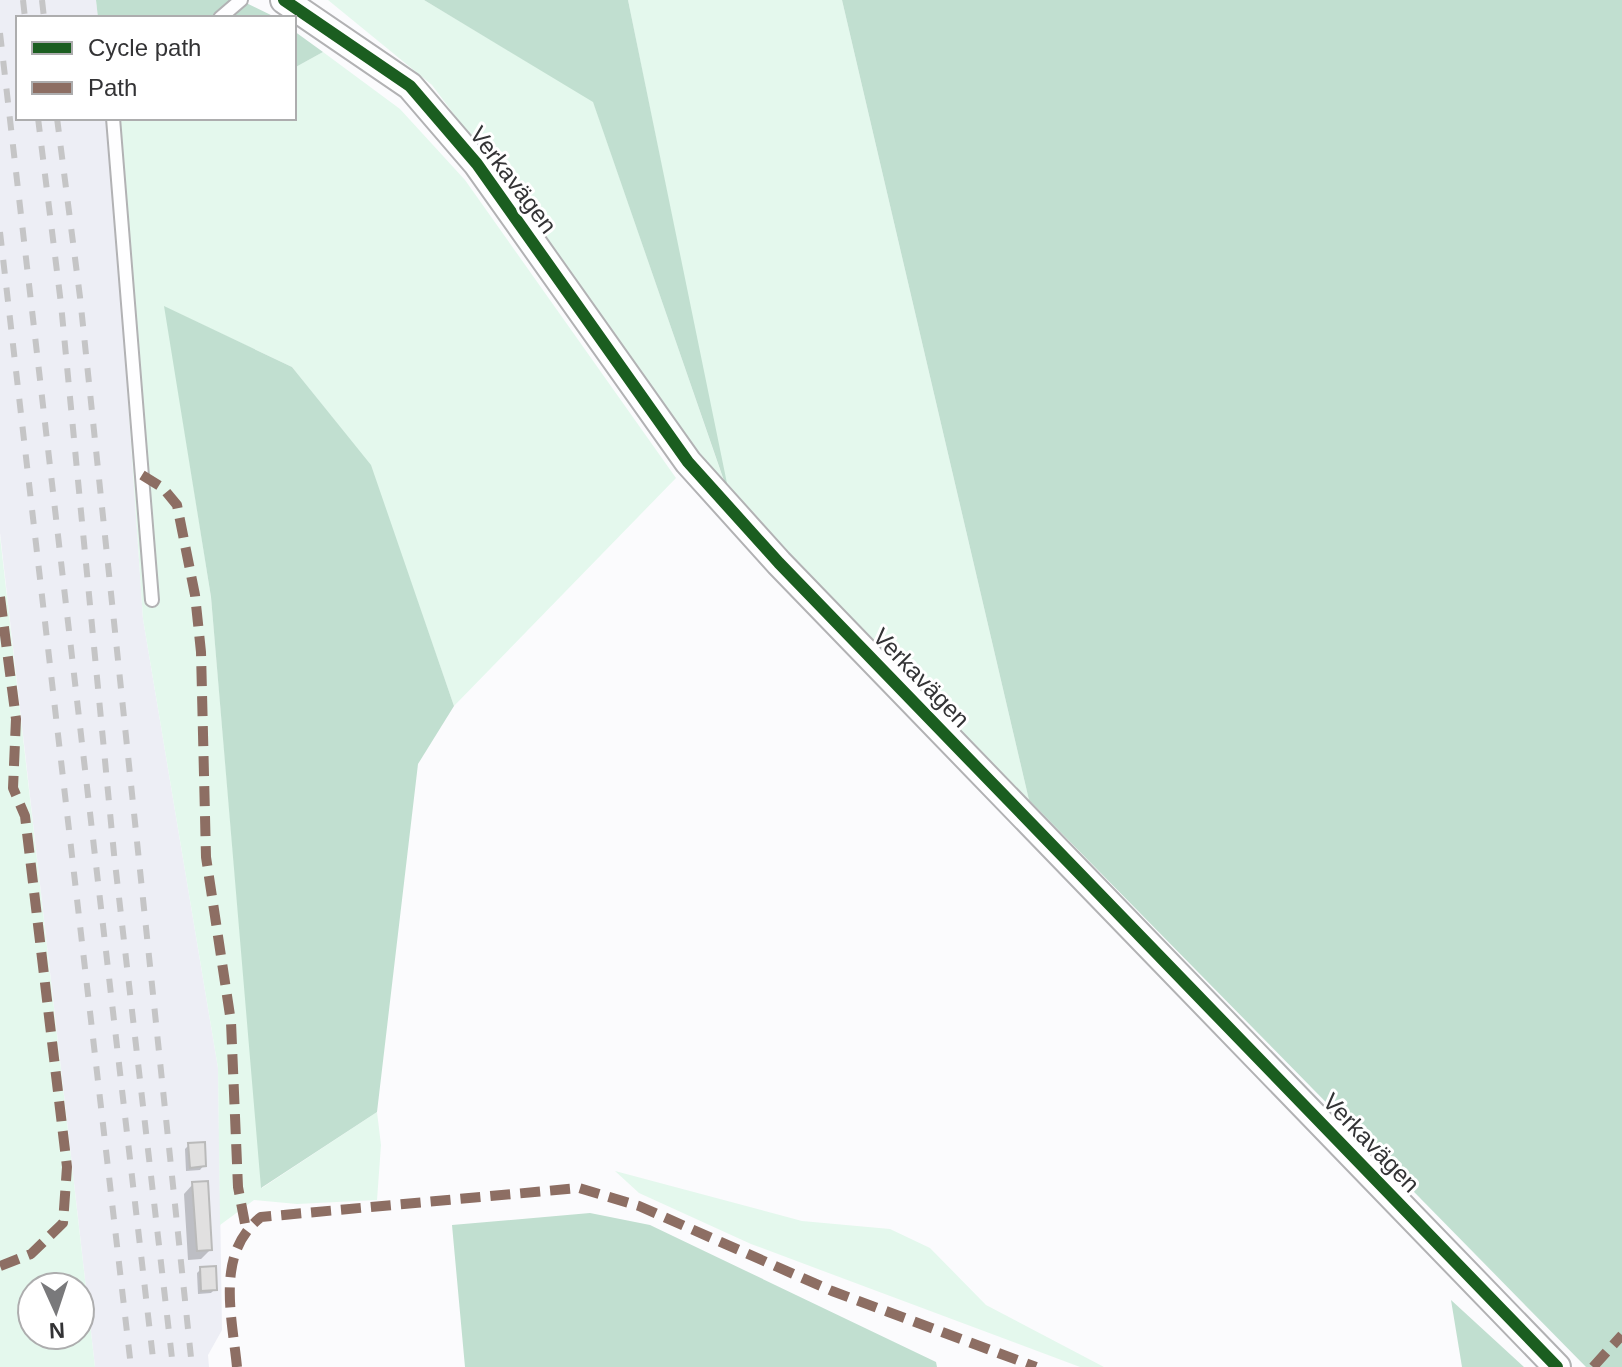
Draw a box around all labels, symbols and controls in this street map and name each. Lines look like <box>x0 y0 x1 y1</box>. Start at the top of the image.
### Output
legend <box>16 16 296 120</box>
text: Cycle path <box>88 34 201 61</box>
text: Path <box>88 74 137 101</box>
street label: Verkavägen <box>464 121 562 238</box>
street label: Verkavägen <box>868 623 975 733</box>
street label: Verkavägen <box>1318 1088 1425 1198</box>
north arrow <box>16 1271 96 1351</box>
text: N <box>48 1318 66 1343</box>

